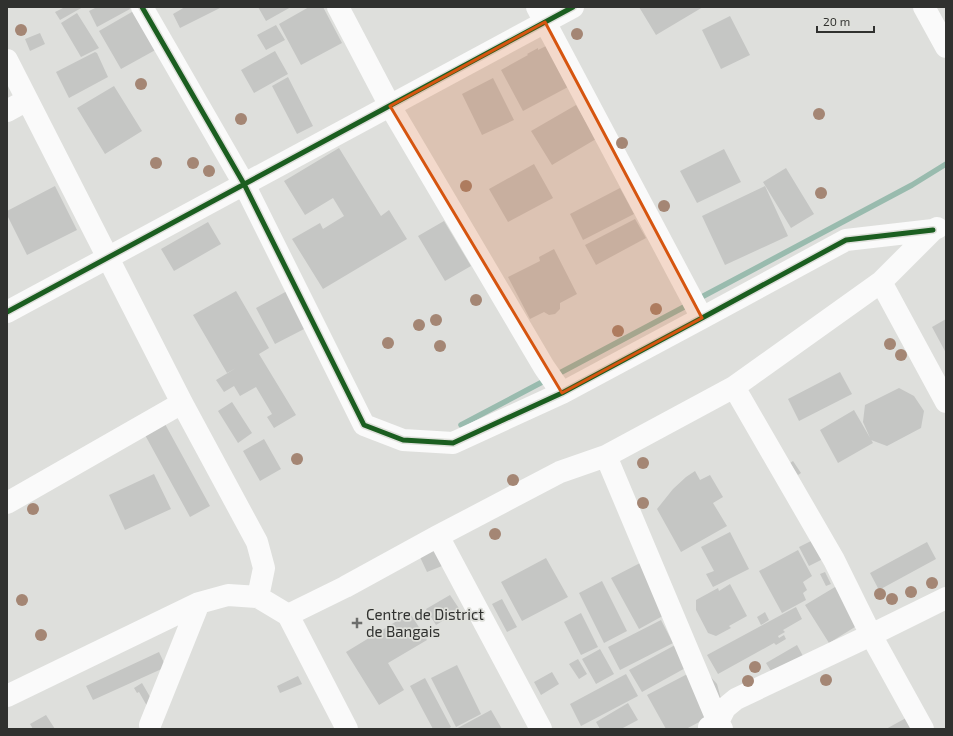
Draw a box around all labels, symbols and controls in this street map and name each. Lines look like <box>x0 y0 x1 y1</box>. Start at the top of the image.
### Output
scale bar <box>817 8 874 34</box>
text: 20 m <box>823 14 850 28</box>
place label: Centre de District de Bangais <box>366 605 484 640</box>
marker: Centre de District de Bangais <box>351 617 363 629</box>

